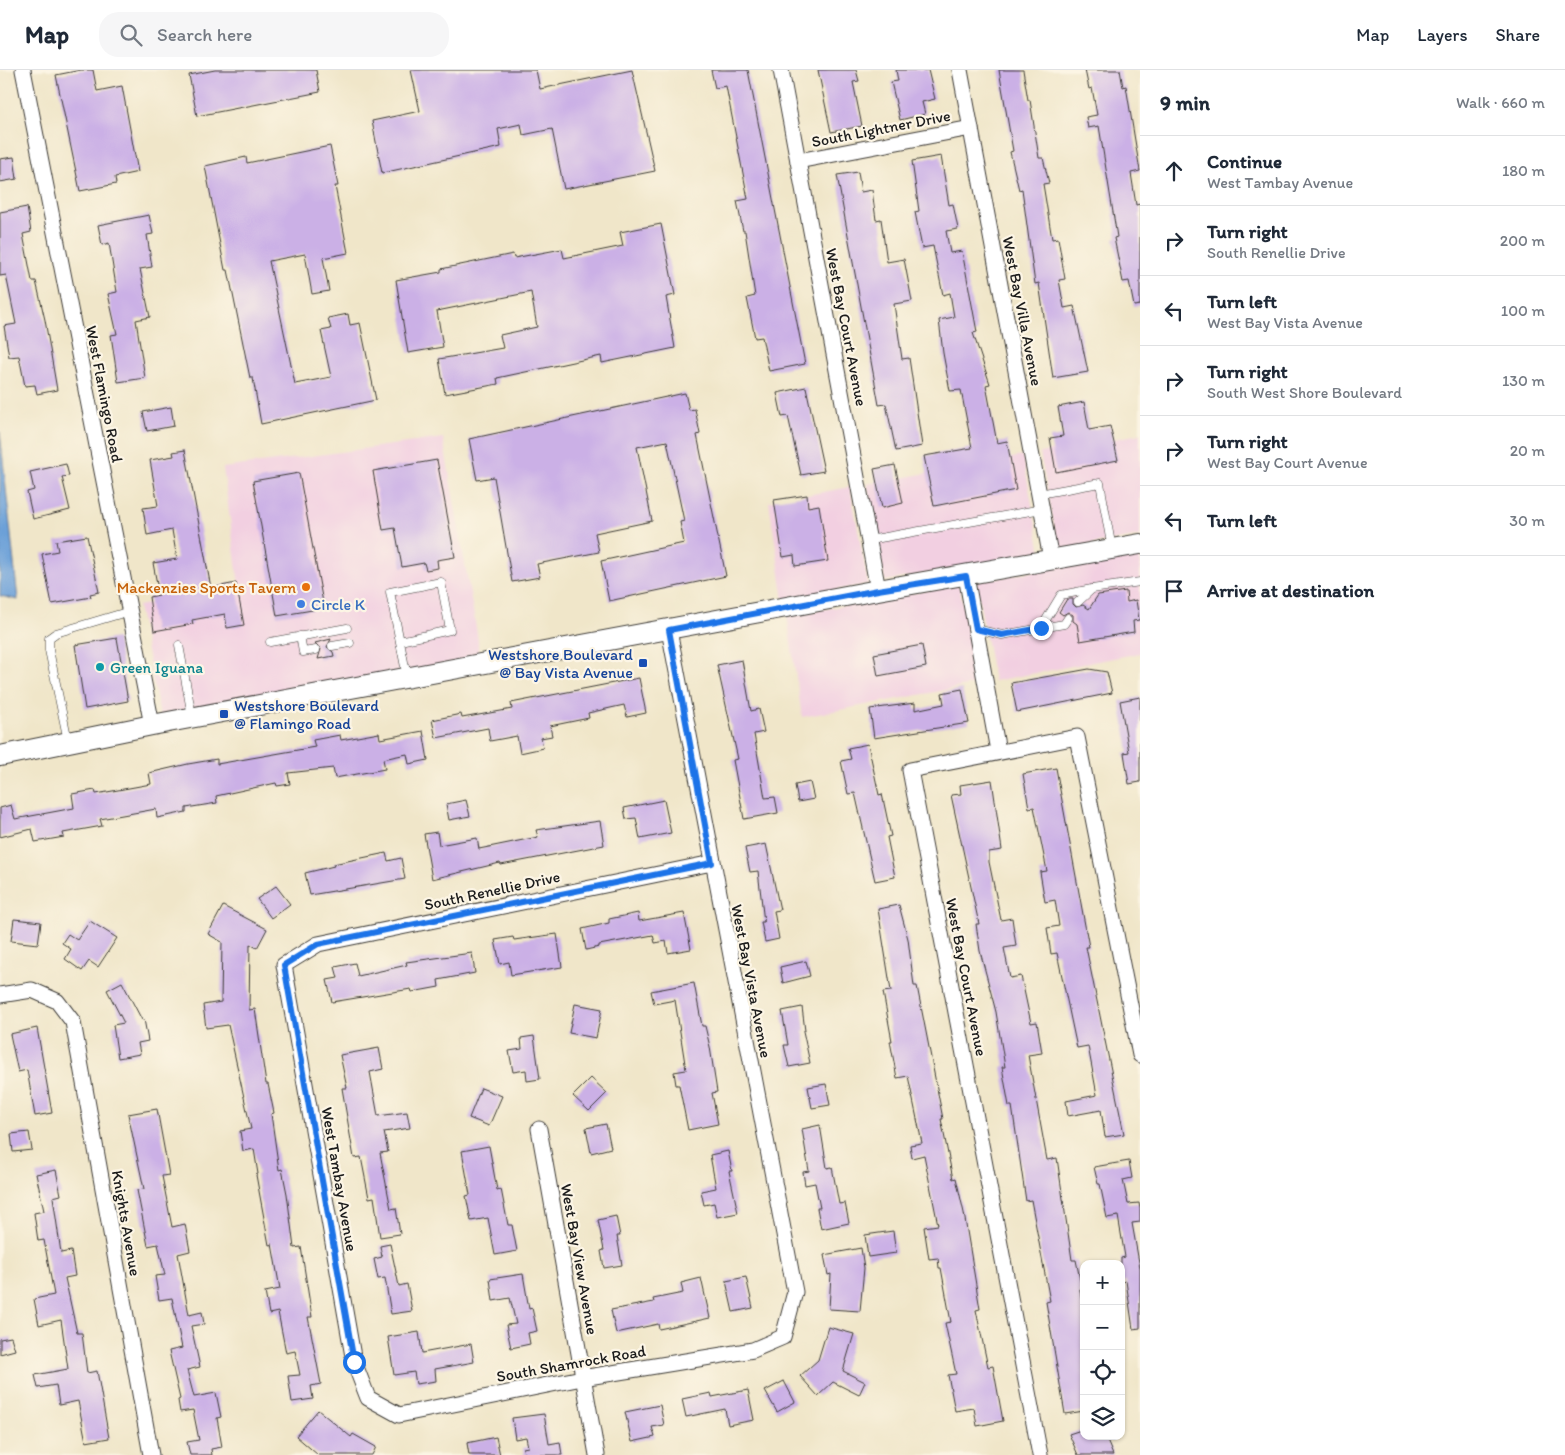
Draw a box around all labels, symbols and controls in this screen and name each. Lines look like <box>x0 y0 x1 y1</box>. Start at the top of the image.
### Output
search box <box>99 12 449 57</box>
text: Map <box>25 20 69 49</box>
icon: search <box>117 21 145 49</box>
text: Search here <box>157 23 252 46</box>
text: Map <box>1356 24 1389 46</box>
text: Layers <box>1417 24 1467 46</box>
text: Share <box>1495 24 1540 46</box>
text: 9 min <box>1160 90 1210 115</box>
text: Walk · 660 m <box>1456 93 1545 112</box>
street label: South Lightner Drive <box>810 106 952 151</box>
text: Continue <box>1207 150 1282 173</box>
icon: ahead <box>1160 157 1188 185</box>
text: 180 m <box>1502 161 1545 180</box>
text: West Tambay Avenue <box>1207 173 1353 192</box>
text: Turn right <box>1207 220 1288 243</box>
icon: right <box>1160 227 1188 255</box>
text: 200 m <box>1500 231 1545 250</box>
street label: West Bay Villa Avenue <box>999 235 1046 387</box>
text: South Renellie Drive <box>1207 243 1346 262</box>
street label: West Bay Court Avenue <box>822 246 871 408</box>
text: Turn left <box>1207 290 1277 313</box>
icon: left <box>1160 297 1188 325</box>
text: 100 m <box>1501 301 1545 320</box>
text: West Bay Vista Avenue <box>1207 313 1363 332</box>
street label: West Flamingo Road <box>82 324 127 464</box>
text: Turn right <box>1207 360 1288 383</box>
icon: right <box>1160 367 1188 395</box>
text: 130 m <box>1502 371 1545 390</box>
text: South West Shore Boulevard <box>1207 383 1402 402</box>
text: Turn right <box>1207 430 1288 453</box>
icon: right <box>1160 437 1188 465</box>
text: 20 m <box>1510 441 1545 460</box>
text: West Bay Court Avenue <box>1207 453 1368 472</box>
icon: left <box>1160 507 1188 535</box>
text: Turn left <box>1207 509 1277 532</box>
text: 30 m <box>1509 511 1545 530</box>
icon: arrive <box>1160 577 1188 605</box>
place label: Mackenzies Sports Tavern <box>117 578 296 597</box>
text: Arrive at destination <box>1207 579 1374 602</box>
marker: Mackenzies Sports Tavern <box>300 581 312 593</box>
place label: Circle K <box>311 595 366 614</box>
marker: Circle K <box>295 598 307 610</box>
route end <box>1030 617 1053 640</box>
place label: Westshore Boulevard @ Bay Vista Avenue <box>488 645 633 682</box>
marker: Westshore Boulevard @ Bay Vista Avenue <box>637 657 649 669</box>
place label: Green Iguana <box>110 658 203 677</box>
marker: Green Iguana <box>94 661 106 673</box>
place label: Westshore Boulevard @ Flamingo Road <box>234 696 379 733</box>
marker: Westshore Boulevard @ Flamingo Road <box>218 708 230 720</box>
street label: South Renellie Drive <box>422 867 562 914</box>
street label: West Bay Court Avenue <box>942 896 991 1058</box>
street label: West Bay Vista Avenue <box>727 903 776 1059</box>
street label: West Tambay Avenue <box>317 1105 362 1253</box>
street label: Knights Avenue <box>108 1169 145 1278</box>
street label: West Bay View Avenue <box>557 1182 602 1336</box>
map controls <box>1080 1260 1125 1440</box>
button: + <box>1080 1260 1125 1305</box>
button: − <box>1080 1305 1125 1350</box>
street label: South Shamrock Road <box>495 1341 648 1386</box>
button: locate <box>1080 1350 1125 1395</box>
route start <box>343 1351 366 1374</box>
button: layers <box>1080 1395 1125 1440</box>

